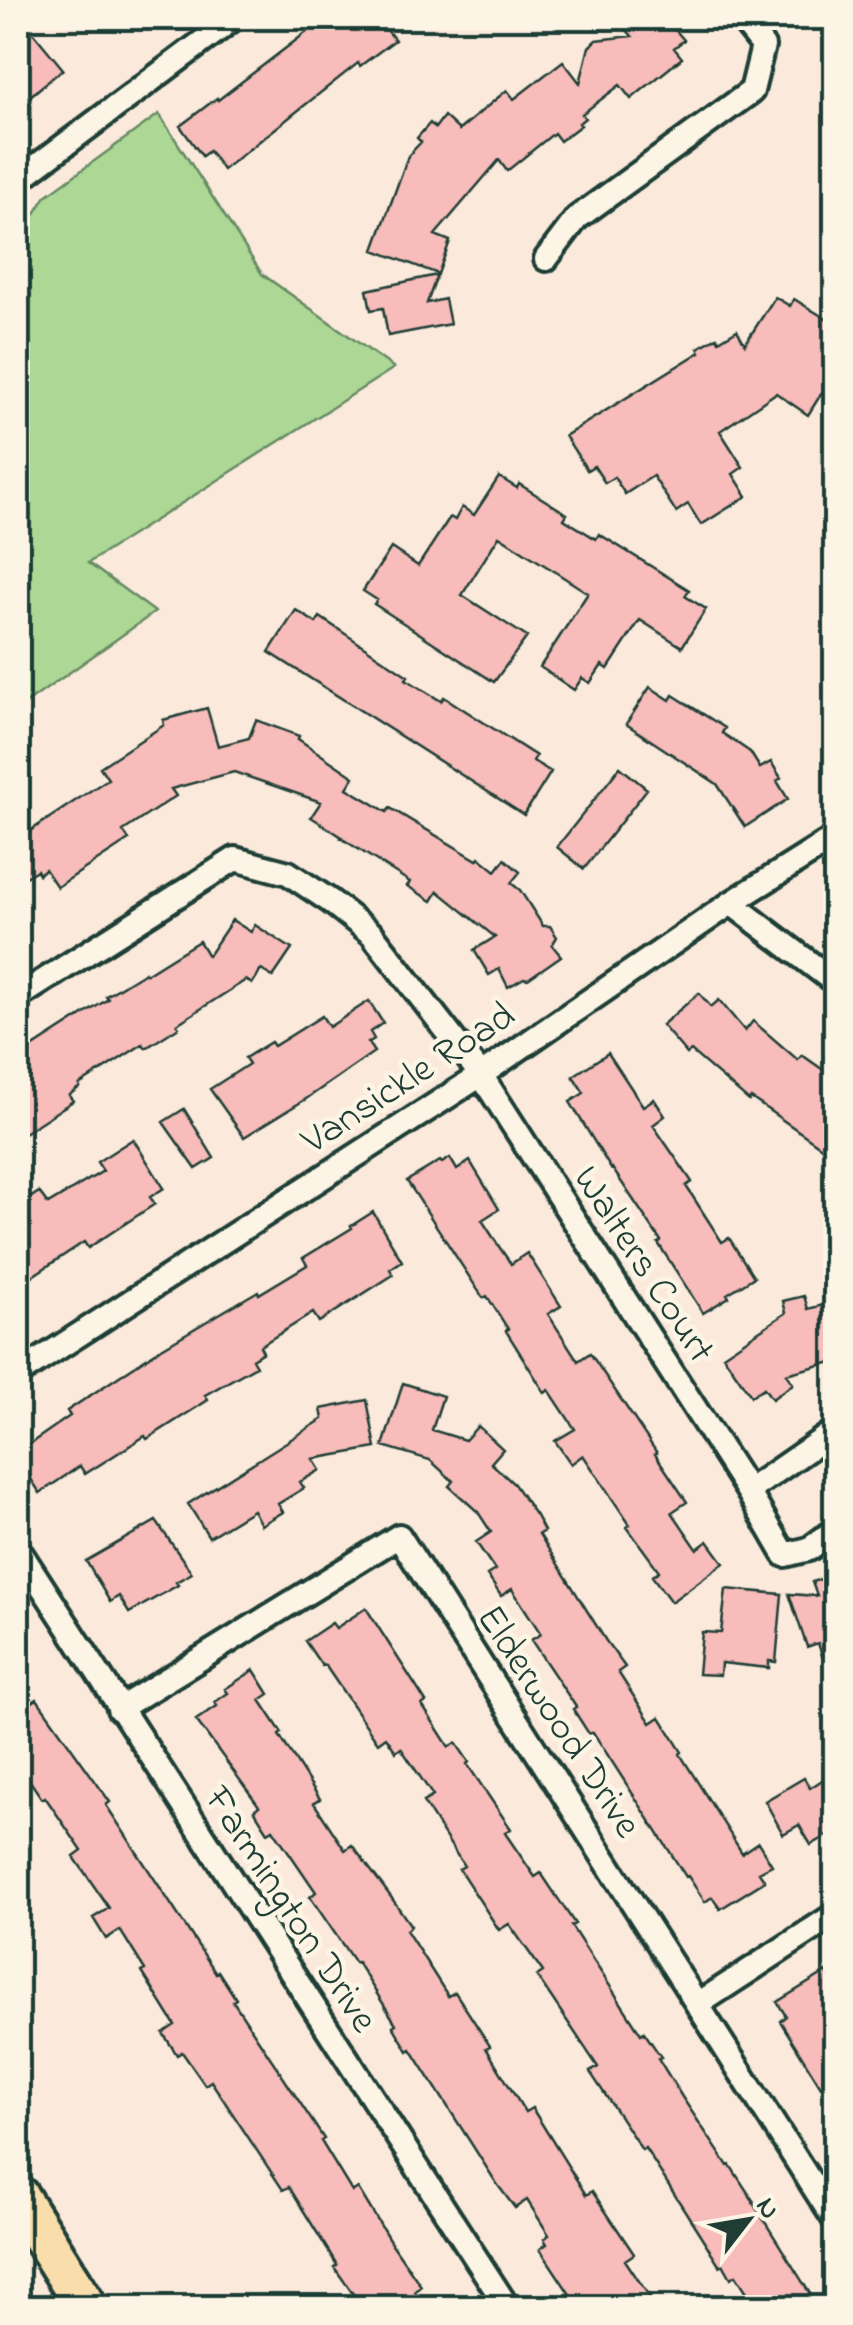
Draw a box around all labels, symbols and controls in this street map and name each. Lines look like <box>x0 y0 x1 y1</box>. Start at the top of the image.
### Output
street label: Vansickle Road <box>290 988 528 1172</box>
street label: Walters Court <box>556 1155 728 1376</box>
street label: Elderwood Drive <box>460 1594 655 1851</box>
street label: Farmington Drive <box>187 1775 391 2045</box>
north arrow <box>698 2170 798 2270</box>
text: N <box>744 2190 789 2228</box>

